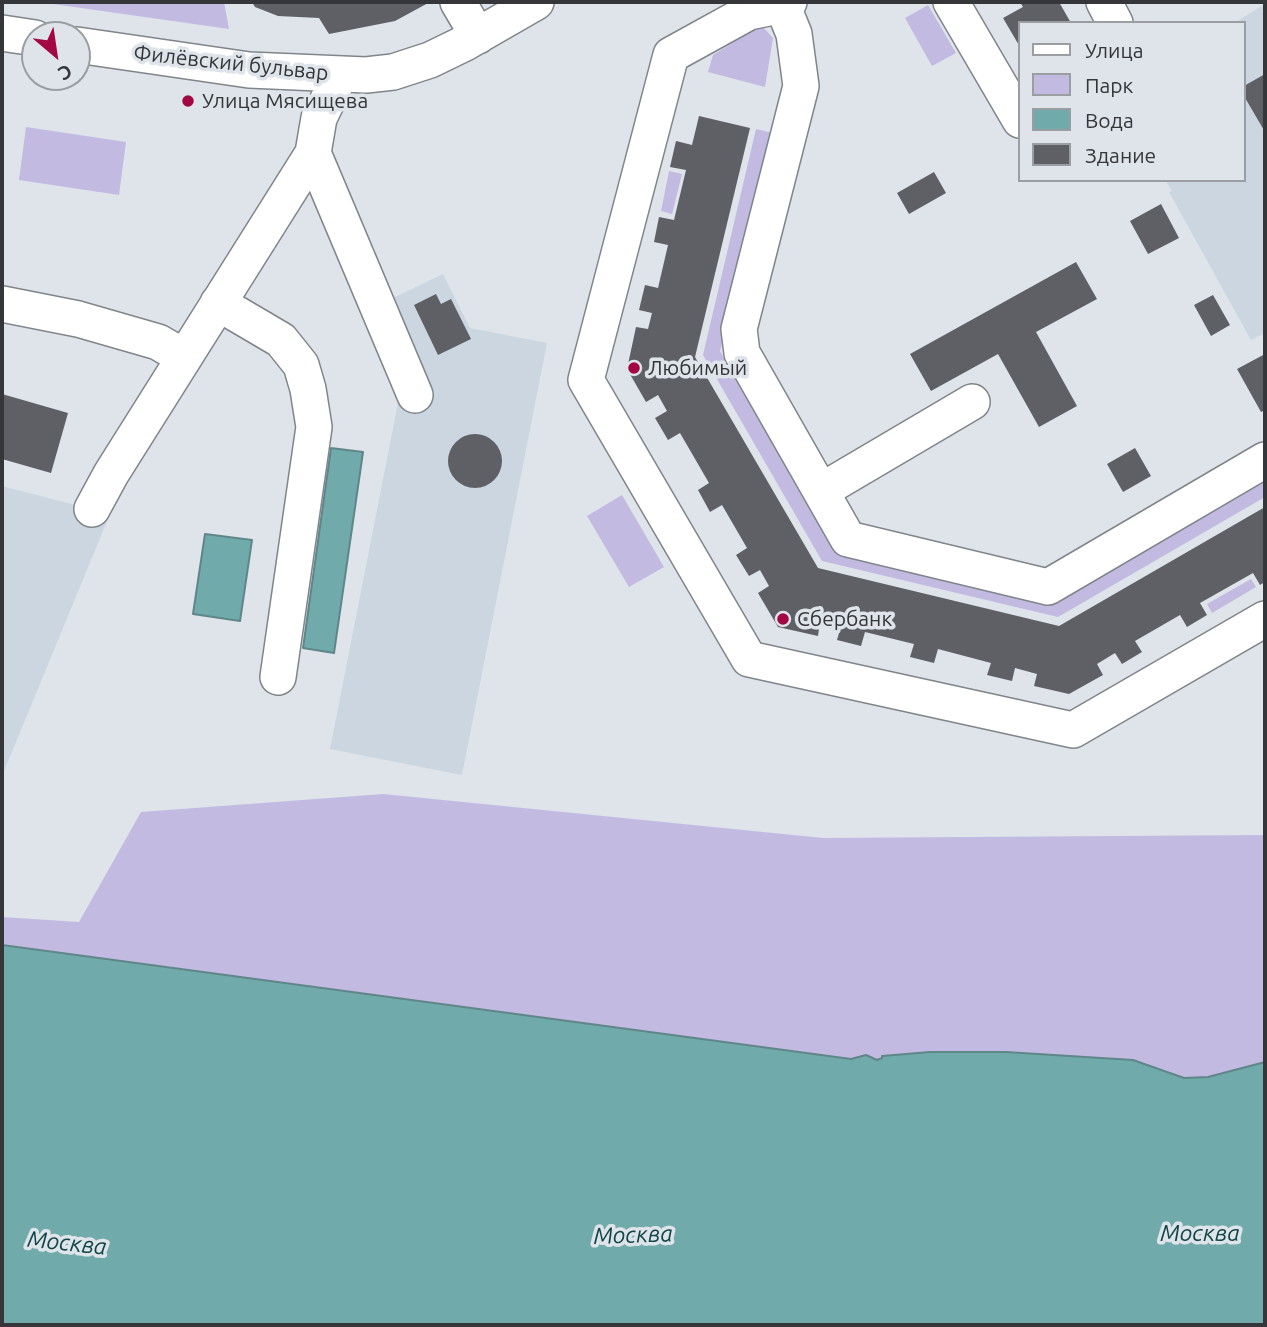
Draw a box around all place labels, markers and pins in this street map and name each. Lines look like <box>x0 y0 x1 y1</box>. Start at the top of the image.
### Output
place label: Улица Мясищева <box>202 88 368 114</box>
marker: Улица Мясищева <box>180 93 196 109</box>
place label: Любимый <box>648 355 747 381</box>
marker: Любимый <box>626 360 642 376</box>
place label: Сбербанк <box>797 606 892 632</box>
marker: Сбербанк <box>775 611 791 627</box>

